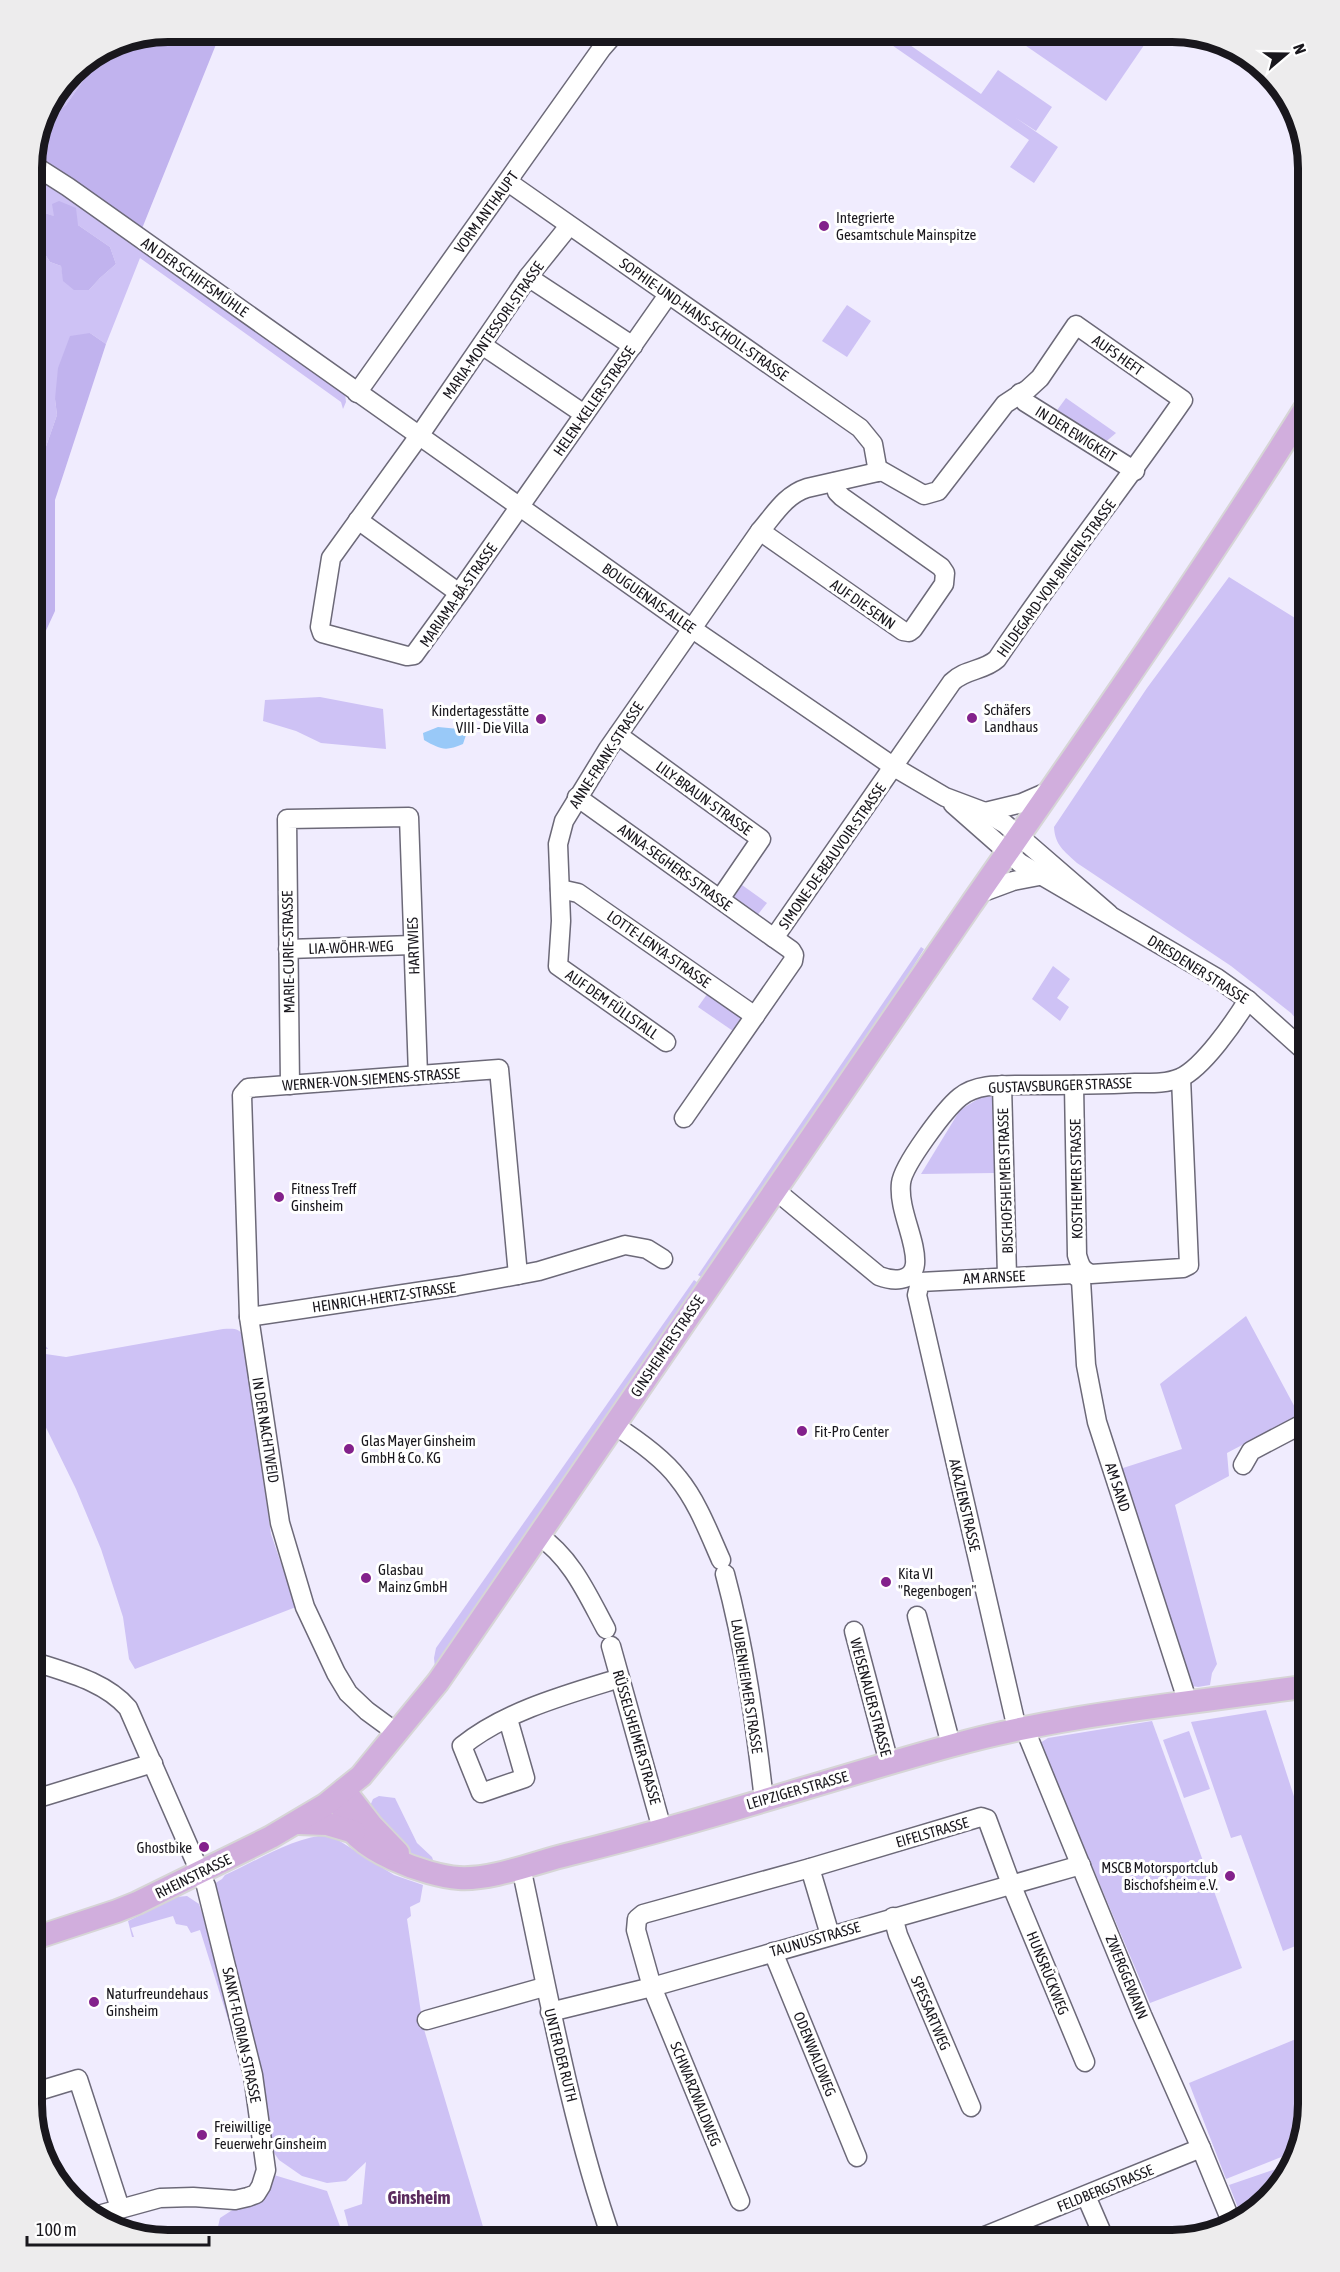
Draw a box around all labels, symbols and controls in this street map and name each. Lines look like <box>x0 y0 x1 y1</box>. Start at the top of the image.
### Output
north arrow <box>1256 24 1316 84</box>
text: N <box>1290 41 1310 56</box>
street label: VORM ANTHAUPT <box>451 167 522 256</box>
place label: Integrierte Gesamtschule Mainspitze <box>836 209 976 243</box>
marker: Integrierte Gesamtschule Mainspitze <box>817 219 831 233</box>
street label: AN DER SCHIFFSMÜHLE <box>138 234 252 321</box>
street label: SOPHIE-UND-HANS-SCHOLL-STRASSE <box>616 254 792 384</box>
street label: MARIA-MONTESSORI-STRASSE <box>439 258 547 402</box>
street label: AUFS HEFT <box>1089 331 1147 379</box>
street label: HELEN-KELLER-STRASSE <box>550 343 638 459</box>
street label: IN DER EWIGKEIT <box>1032 402 1120 466</box>
street label: HILDEGARD-VON-BINGEN-STRASSE <box>993 496 1119 660</box>
street label: MARIAMA-BÂ-STRASSE <box>416 540 500 650</box>
street label: BOUGUENAIS-ALLEE <box>599 560 699 637</box>
street label: AUF DIE SENN <box>827 575 899 633</box>
street label: ANNE-FRANK-STRASSE <box>565 698 647 811</box>
place label: Schäfers Landhaus <box>984 701 1038 735</box>
place label: Kindertagesstätte VIII - Die Villa <box>431 702 529 736</box>
marker: Schäfers Landhaus <box>965 711 979 725</box>
marker: Kindertagesstätte VIII - Die Villa <box>534 712 548 726</box>
street label: LILY-BRAUN-STRASSE <box>653 758 756 839</box>
street label: SIMONE-DE-BEAUVOIR-STRASSE <box>775 779 889 932</box>
street label: ANNA-SEGHERS-STRASSE <box>615 820 736 914</box>
street label: MARIE-CURIE-STRASSE <box>278 890 298 1013</box>
street label: LOTTE-LENYA-STRASSE <box>604 907 714 991</box>
street label: HARTWIES <box>404 917 422 975</box>
street label: DRESDENER STRASSE <box>1145 931 1252 1007</box>
street label: LIA-WÖHR-WEG <box>308 937 394 957</box>
street label: AUF DEM FÜLLSTALL <box>563 966 662 1042</box>
street label: WERNER-VON-SIEMENS-STRASSE <box>281 1064 461 1094</box>
street label: GUSTAVSBURGER STRASSE <box>988 1074 1133 1096</box>
street label: BISCHOFSHEIMER STRASSE <box>994 1107 1016 1254</box>
street label: KOSTHEIMER STRASSE <box>1066 1118 1086 1239</box>
place label: Fitness Treff Ginsheim <box>291 1180 357 1214</box>
marker: Fitness Treff Ginsheim <box>272 1190 286 1204</box>
street label: AM ARNSEE <box>962 1267 1026 1287</box>
street label: HEINRICH-HERTZ-STRASSE <box>311 1278 457 1315</box>
street label: GINSHEIMER STRASSE <box>627 1292 708 1400</box>
street label: IN DER NACHTWEID <box>249 1376 283 1484</box>
place label: Fit-Pro Center <box>814 1423 889 1440</box>
marker: Fit-Pro Center <box>795 1424 809 1438</box>
place label: Glas Mayer Ginsheim GmbH & Co. KG <box>361 1432 476 1466</box>
marker: Glas Mayer Ginsheim GmbH & Co. KG <box>342 1442 356 1456</box>
street label: AKAZIENSTRASSE <box>946 1457 984 1554</box>
street label: AM SAND <box>1102 1460 1134 1514</box>
place label: Glasbau Mainz GmbH <box>378 1561 448 1595</box>
place label: Kita VI "Regenbogen" <box>898 1565 977 1599</box>
marker: Glasbau Mainz GmbH <box>359 1571 373 1585</box>
marker: Kita VI "Regenbogen" <box>879 1575 893 1589</box>
street label: LAUBENHEIMER STRASSE <box>728 1617 766 1755</box>
street label: WEISENAUER STRASSE <box>847 1636 895 1758</box>
street label: RÜSSELSHEIMER STRASSE <box>610 1668 665 1807</box>
street label: LEIPZIGER STRASSE <box>744 1767 850 1813</box>
street label: EIFELSTRASSE <box>894 1813 971 1851</box>
place label: Ghostbike <box>136 1839 192 1856</box>
marker: Ghostbike <box>197 1840 211 1854</box>
street label: RHEINSTRASSE <box>152 1850 234 1902</box>
place label: MSCB Motorsportclub Bischofsheim e.V. <box>1101 1859 1218 1893</box>
marker: MSCB Motorsportclub Bischofsheim e.V. <box>1223 1869 1237 1883</box>
street label: TAUNUSSTRASSE <box>768 1918 863 1960</box>
street label: HUNSRÜCKWEG <box>1024 1929 1072 2017</box>
street label: ZWERGGEWANN <box>1102 1932 1152 2022</box>
street label: SANKT-FLORIAN-STRASSE <box>219 1966 265 2105</box>
street label: SPESSARTWEG <box>908 1973 954 2053</box>
place label: Naturfreundehaus Ginsheim <box>106 1985 208 2019</box>
marker: Naturfreundehaus Ginsheim <box>87 1995 101 2009</box>
street label: UNTER DER RUTH <box>541 2006 581 2104</box>
street label: ODENWALDWEG <box>790 2009 840 2099</box>
street label: SCHWARZWALDWEG <box>667 2039 725 2149</box>
place label: Freiwillige Feuerwehr Ginsheim <box>214 2118 327 2152</box>
marker: Freiwillige Feuerwehr Ginsheim <box>195 2128 209 2142</box>
street label: FELDBERGSTRASSE <box>1054 2161 1156 2215</box>
district label: Ginsheim <box>388 2187 450 2208</box>
scale bar <box>27 2209 208 2247</box>
text: 100 m <box>36 2219 77 2240</box>

